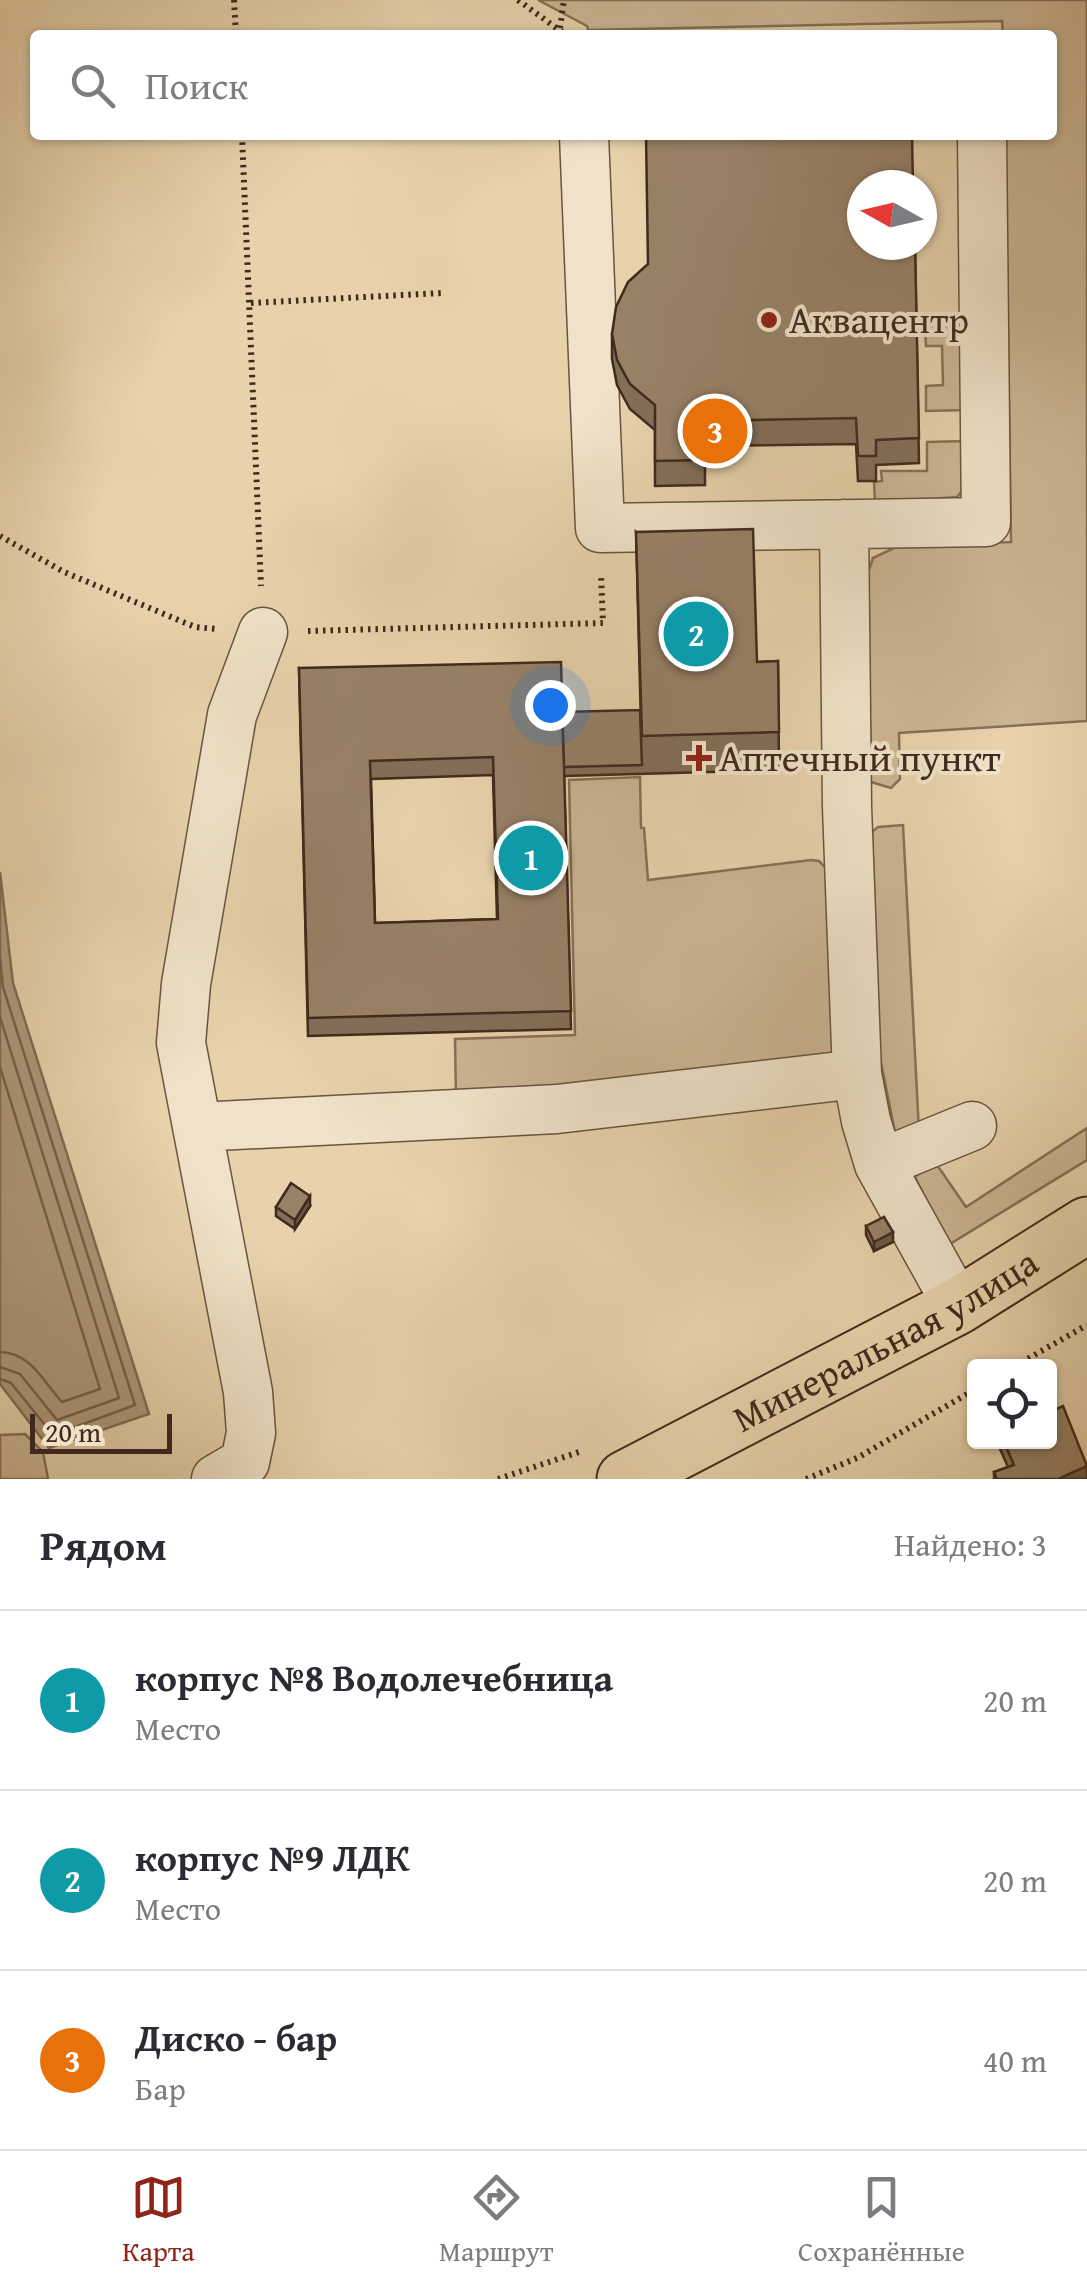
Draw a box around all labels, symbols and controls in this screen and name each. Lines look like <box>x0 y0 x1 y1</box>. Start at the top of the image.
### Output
search box <box>30 30 1057 140</box>
text: Поиск <box>145 57 248 113</box>
icon: search <box>65 58 120 113</box>
north arrow <box>847 170 937 260</box>
place label: Аквацентр <box>789 291 969 347</box>
marker: Аквацентр <box>758 309 780 331</box>
pin: 3 <box>682 394 748 468</box>
pin: 2 <box>664 596 728 672</box>
your location <box>525 680 576 731</box>
place label: Аптечный пункт <box>719 729 1001 785</box>
marker: Аптечный пункт <box>688 747 710 769</box>
pin: 1 <box>498 820 564 896</box>
street label: Минеральная улица <box>722 1234 1048 1445</box>
map controls <box>967 1359 1057 1449</box>
button: locate <box>967 1359 1057 1449</box>
scale bar <box>30 1409 172 1454</box>
text: 20 m <box>45 1411 101 1452</box>
text: Рядом <box>40 1514 167 1575</box>
text: Найдено: 3 <box>894 1521 1047 1568</box>
text: корпус №8 Водолечебница <box>135 1649 613 1705</box>
text: 1 <box>64 1677 81 1724</box>
text: 20 m <box>983 1677 1047 1724</box>
text: Место <box>135 1705 221 1752</box>
text: корпус №9 ЛДК <box>135 1829 410 1885</box>
text: 2 <box>64 1857 81 1904</box>
text: 20 m <box>983 1857 1047 1904</box>
text: Место <box>135 1885 221 1932</box>
text: Диско - бар <box>135 2009 337 2065</box>
text: 3 <box>64 2037 81 2084</box>
text: 40 m <box>983 2037 1047 2084</box>
text: Бар <box>135 2065 186 2112</box>
tab: Карта <box>122 2170 195 2271</box>
tab: Маршрут <box>439 2170 554 2271</box>
tab: Сохранённые <box>798 2170 965 2271</box>

